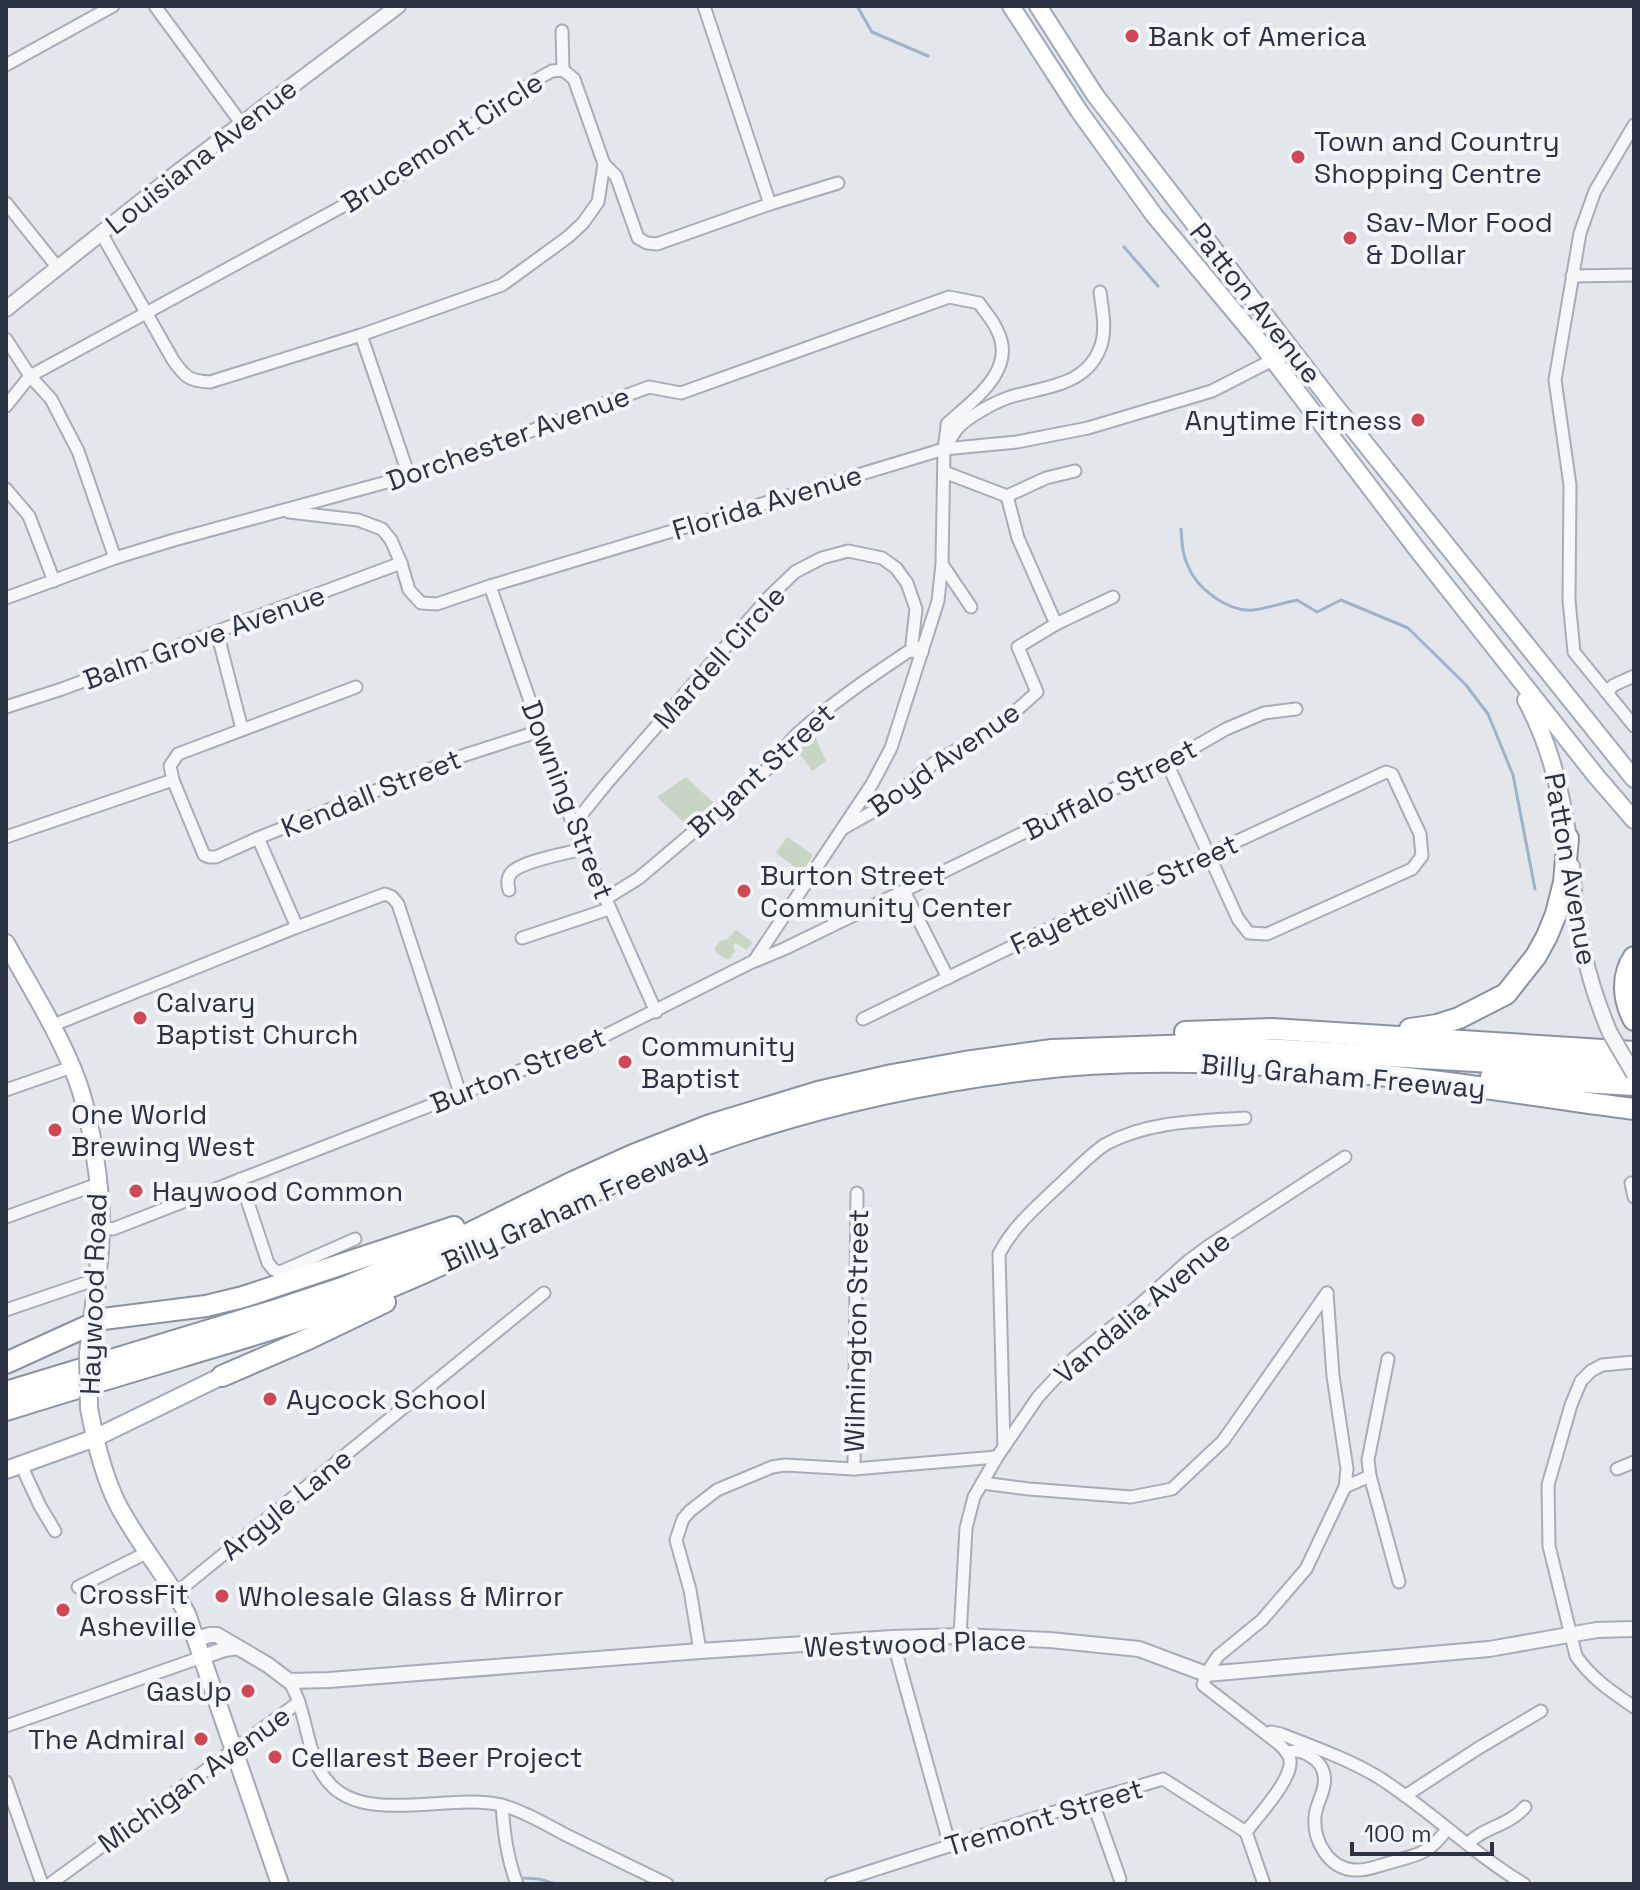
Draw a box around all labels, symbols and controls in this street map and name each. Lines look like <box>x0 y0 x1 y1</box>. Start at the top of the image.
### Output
place label: Bank of America <box>1148 18 1367 54</box>
marker: Bank of America <box>1123 27 1141 45</box>
street label: Brucemont Circle <box>335 64 549 220</box>
street label: Louisiana Avenue <box>98 70 304 242</box>
place label: Town and Country Shopping Centre <box>1314 123 1560 191</box>
marker: Town and Country Shopping Centre <box>1289 148 1307 166</box>
place label: Sav-Mor Food & Dollar <box>1366 204 1553 272</box>
street label: Patton Avenue <box>1182 215 1330 391</box>
marker: Sav-Mor Food & Dollar <box>1341 229 1359 247</box>
street label: Dorchester Avenue <box>382 377 634 499</box>
place label: Anytime Fitness <box>1185 402 1402 438</box>
marker: Anytime Fitness <box>1409 411 1427 429</box>
street label: Florida Avenue <box>668 456 866 548</box>
street label: Balm Grove Avenue <box>78 577 330 697</box>
street label: Mardell Circle <box>645 578 793 736</box>
street label: Boyd Avenue <box>861 694 1027 824</box>
street label: Bryant Street <box>680 695 842 845</box>
street label: Downing Street <box>514 696 622 904</box>
street label: Buffalo Street <box>1017 730 1203 848</box>
street label: Kendall Street <box>276 741 466 845</box>
street label: Patton Avenue <box>1536 770 1606 968</box>
street label: Fayetteville Street <box>1004 825 1244 963</box>
place label: Burton Street Community Center <box>760 857 1012 925</box>
marker: Burton Street Community Center <box>735 882 753 900</box>
place label: Calvary Baptist Church <box>156 984 358 1052</box>
marker: Calvary Baptist Church <box>131 1009 149 1027</box>
street label: Burton Street <box>425 1019 611 1121</box>
place label: Community Baptist <box>641 1028 795 1096</box>
street label: Billy Graham Freeway <box>1199 1046 1487 1106</box>
marker: Community Baptist <box>616 1053 634 1071</box>
place label: One World Brewing West <box>71 1096 255 1164</box>
marker: One World Brewing West <box>46 1121 64 1139</box>
street label: Billy Graham Freeway <box>436 1130 712 1280</box>
place label: Haywood Common <box>152 1173 403 1209</box>
marker: Haywood Common <box>127 1182 145 1200</box>
street label: Haywood Road <box>71 1192 115 1396</box>
street label: Wilmington Street <box>836 1209 876 1453</box>
street label: Vandalia Avenue <box>1046 1223 1238 1391</box>
place label: Aycock School <box>286 1381 486 1417</box>
marker: Aycock School <box>261 1390 279 1408</box>
street label: Argyle Lane <box>213 1440 359 1568</box>
place label: CrossFit Asheville <box>79 1576 197 1644</box>
place label: Wholesale Glass & Mirror <box>238 1578 563 1614</box>
marker: Wholesale Glass & Mirror <box>213 1587 231 1605</box>
marker: CrossFit Asheville <box>54 1601 72 1619</box>
street label: Westwood Place <box>803 1621 1027 1665</box>
place label: GasUp <box>146 1673 232 1709</box>
marker: GasUp <box>239 1682 257 1700</box>
street label: Michigan Avenue <box>91 1697 297 1861</box>
place label: The Admiral <box>28 1721 185 1757</box>
marker: The Admiral <box>192 1730 210 1748</box>
place label: Cellarest Beer Project <box>291 1739 583 1775</box>
marker: Cellarest Beer Project <box>266 1748 284 1766</box>
street label: Tremont Street <box>941 1770 1147 1864</box>
scale bar <box>1352 1806 1492 1856</box>
text: 100 m <box>1364 1818 1432 1849</box>

